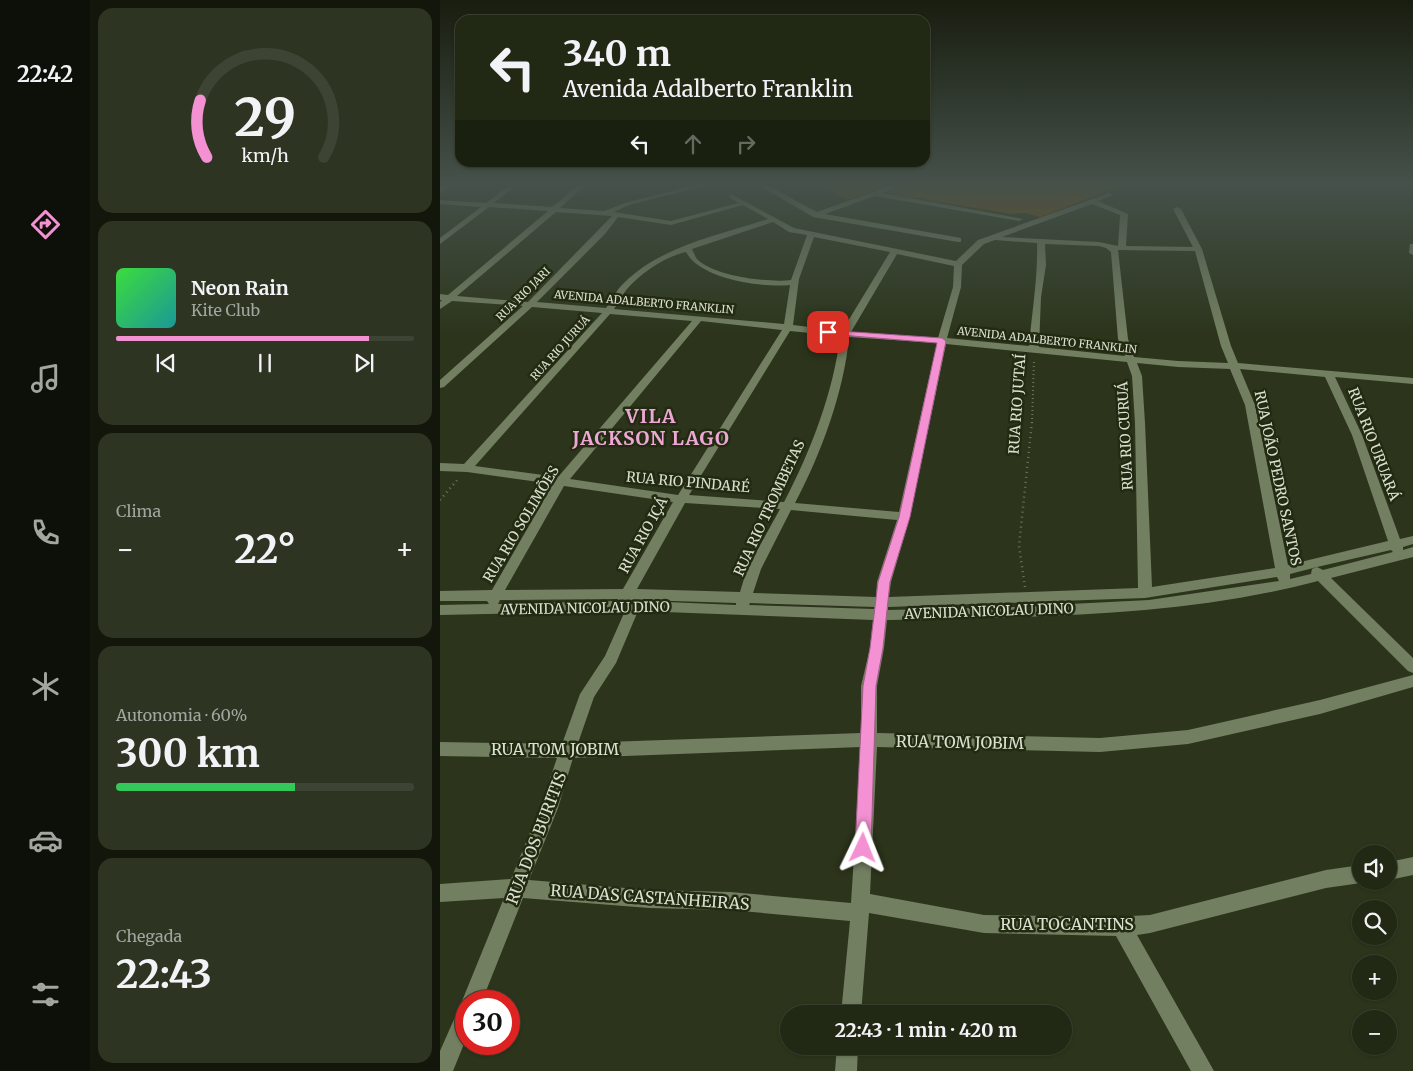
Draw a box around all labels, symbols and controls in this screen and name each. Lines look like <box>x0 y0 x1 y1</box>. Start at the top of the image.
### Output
text: 340 m <box>563 32 671 76</box>
icon: left <box>480 35 545 100</box>
text: 22:42 <box>17 60 73 88</box>
text: Avenida Adalberto Franklin <box>563 75 853 103</box>
text: 29 <box>234 85 296 150</box>
icon: left <box>626 130 654 158</box>
icon: ahead <box>679 130 707 158</box>
icon: right <box>732 130 760 158</box>
text: km/h <box>241 144 289 167</box>
icon: directions <box>28 207 63 242</box>
street label: RUA RIO JARI <box>493 264 553 324</box>
text: Neon Rain <box>191 276 289 300</box>
street label: AVENIDA ADALBERTO FRANKLIN <box>552 287 735 317</box>
text: Kite Club <box>191 300 260 320</box>
pin <box>807 311 849 353</box>
street label: RUA RIO JURUÁ <box>527 313 593 383</box>
icon: arrive <box>814 318 842 346</box>
street label: AVENIDA ADALBERTO FRANKLIN <box>955 323 1138 356</box>
icon: previous <box>152 349 180 377</box>
icon: pause <box>251 349 279 377</box>
icon: next <box>350 349 378 377</box>
street label: RUA RIO JUTAÍ <box>1005 353 1029 455</box>
icon: music <box>28 361 63 396</box>
street label: RUA RIO CURUÁ <box>1113 381 1137 491</box>
street label: RUA RIO URUARÁ <box>1344 385 1404 503</box>
street label: RUA JOÃO PEDRO SANTOS <box>1251 389 1305 567</box>
district label: VILA JACKSON LAGO <box>571 404 730 450</box>
street label: RUA RIO TROMBETAS <box>729 437 809 579</box>
street label: RUA RIO SOLIMÕES <box>479 462 563 586</box>
street label: RUA RIO PINDARÉ <box>626 468 751 496</box>
street label: RUA RIO IÇÁ <box>615 494 671 576</box>
text: Clima <box>116 501 161 521</box>
icon: phone <box>28 515 63 550</box>
text: 22° <box>234 526 296 573</box>
text: − <box>116 531 135 567</box>
text: + <box>395 531 414 567</box>
street label: AVENIDA NICOLAU DINO <box>499 598 670 618</box>
street label: AVENIDA NICOLAU DINO <box>903 599 1074 623</box>
icon: climate <box>28 669 63 704</box>
text: Autonomia · 60% <box>116 705 247 725</box>
text: 300 km <box>116 730 260 777</box>
street label: RUA TOM JOBIM <box>896 731 1024 753</box>
street label: RUA TOM JOBIM <box>491 739 619 759</box>
street label: RUA DOS BURITIS <box>502 769 570 907</box>
position arrow <box>836 821 888 873</box>
icon: car <box>28 823 63 858</box>
map controls <box>1352 845 1397 1055</box>
button: sound <box>1352 845 1397 890</box>
street label: RUA DAS CASTANHEIRAS <box>550 880 750 914</box>
button: search <box>1352 900 1397 945</box>
street label: RUA TOCANTINS <box>1000 914 1134 934</box>
text: Chegada <box>116 926 182 946</box>
text: 22:43 <box>116 951 212 998</box>
button: + <box>1352 955 1397 1000</box>
icon: filters <box>28 977 63 1012</box>
speed limit sign: 30 <box>455 990 520 1055</box>
button: − <box>1352 1010 1397 1055</box>
text: 22:43 · 1 min · 420 m <box>835 1018 1017 1042</box>

